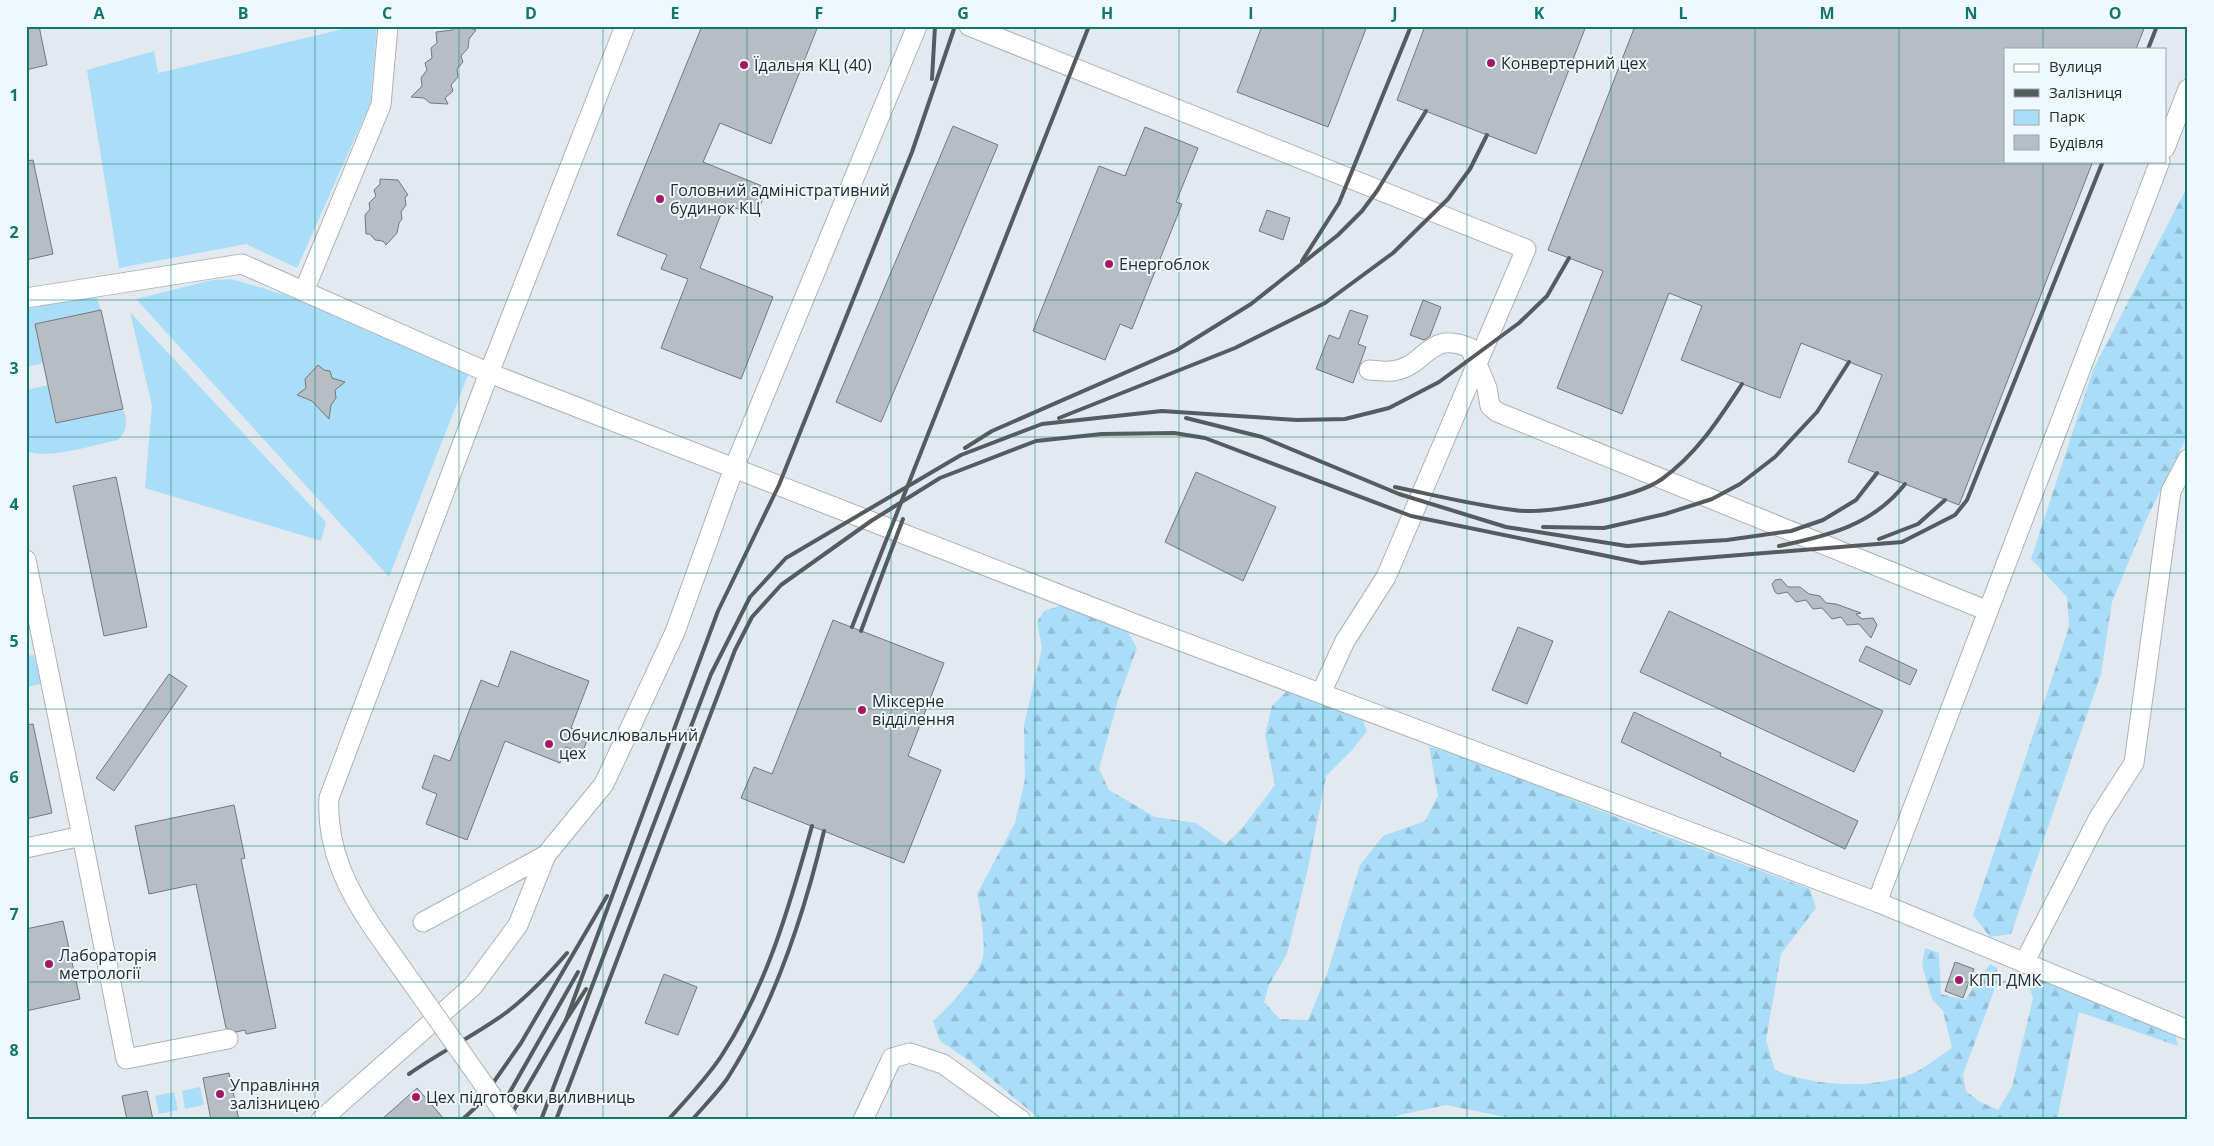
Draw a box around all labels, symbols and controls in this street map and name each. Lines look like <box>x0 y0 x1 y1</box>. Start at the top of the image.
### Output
text: A <box>93 2 105 24</box>
text: B <box>238 2 248 24</box>
text: C <box>382 2 392 24</box>
text: D <box>525 2 537 24</box>
text: E <box>671 2 680 24</box>
text: F <box>815 2 823 24</box>
text: G <box>957 2 969 24</box>
text: H <box>1101 2 1113 24</box>
text: I <box>1248 2 1254 24</box>
text: J <box>1390 2 1398 24</box>
text: K <box>1534 2 1545 24</box>
text: L <box>1678 2 1688 24</box>
text: M <box>1819 2 1835 24</box>
text: N <box>1964 2 1978 24</box>
text: O <box>2109 2 2121 24</box>
legend <box>2004 48 2166 162</box>
place label: Конвертерний цех <box>1501 52 1647 74</box>
place label: Їдальня КЦ (40) <box>754 54 872 76</box>
text: Вулиця <box>2049 56 2102 76</box>
marker: Конвертерний цех <box>1485 57 1497 69</box>
marker: Їдальня КЦ (40) <box>738 59 750 71</box>
text: Залізниця <box>2049 82 2122 102</box>
text: 1 <box>9 84 19 106</box>
text: Парк <box>2049 106 2085 126</box>
text: Будівля <box>2049 132 2104 152</box>
place label: Головний адміністративний будинок КЦ <box>670 179 890 219</box>
marker: Головний адміністративний будинок КЦ <box>654 193 666 205</box>
text: 2 <box>9 221 19 243</box>
place label: Енергоблок <box>1119 253 1211 275</box>
marker: Енергоблок <box>1103 258 1115 270</box>
text: 3 <box>9 357 19 379</box>
text: 4 <box>9 493 19 515</box>
text: 5 <box>9 630 19 652</box>
place label: Міксерне відділення <box>872 690 955 730</box>
marker: Міксерне відділення <box>856 704 868 716</box>
place label: Обчислювальний цех <box>559 724 698 764</box>
marker: Обчислювальний цех <box>543 738 555 750</box>
text: 6 <box>9 766 19 788</box>
text: 7 <box>9 903 19 925</box>
place label: Лабораторія метрології <box>59 944 157 984</box>
marker: Лабораторія метрології <box>43 958 55 970</box>
place label: КПП ДМК <box>1969 969 2042 991</box>
marker: КПП ДМК <box>1953 974 1965 986</box>
text: 8 <box>9 1039 19 1061</box>
place label: Управління залізницею <box>230 1074 320 1114</box>
place label: Цех підготовки виливниць <box>426 1086 636 1108</box>
marker: Управління залізницею <box>214 1088 226 1100</box>
marker: Цех підготовки виливниць <box>410 1091 422 1103</box>

